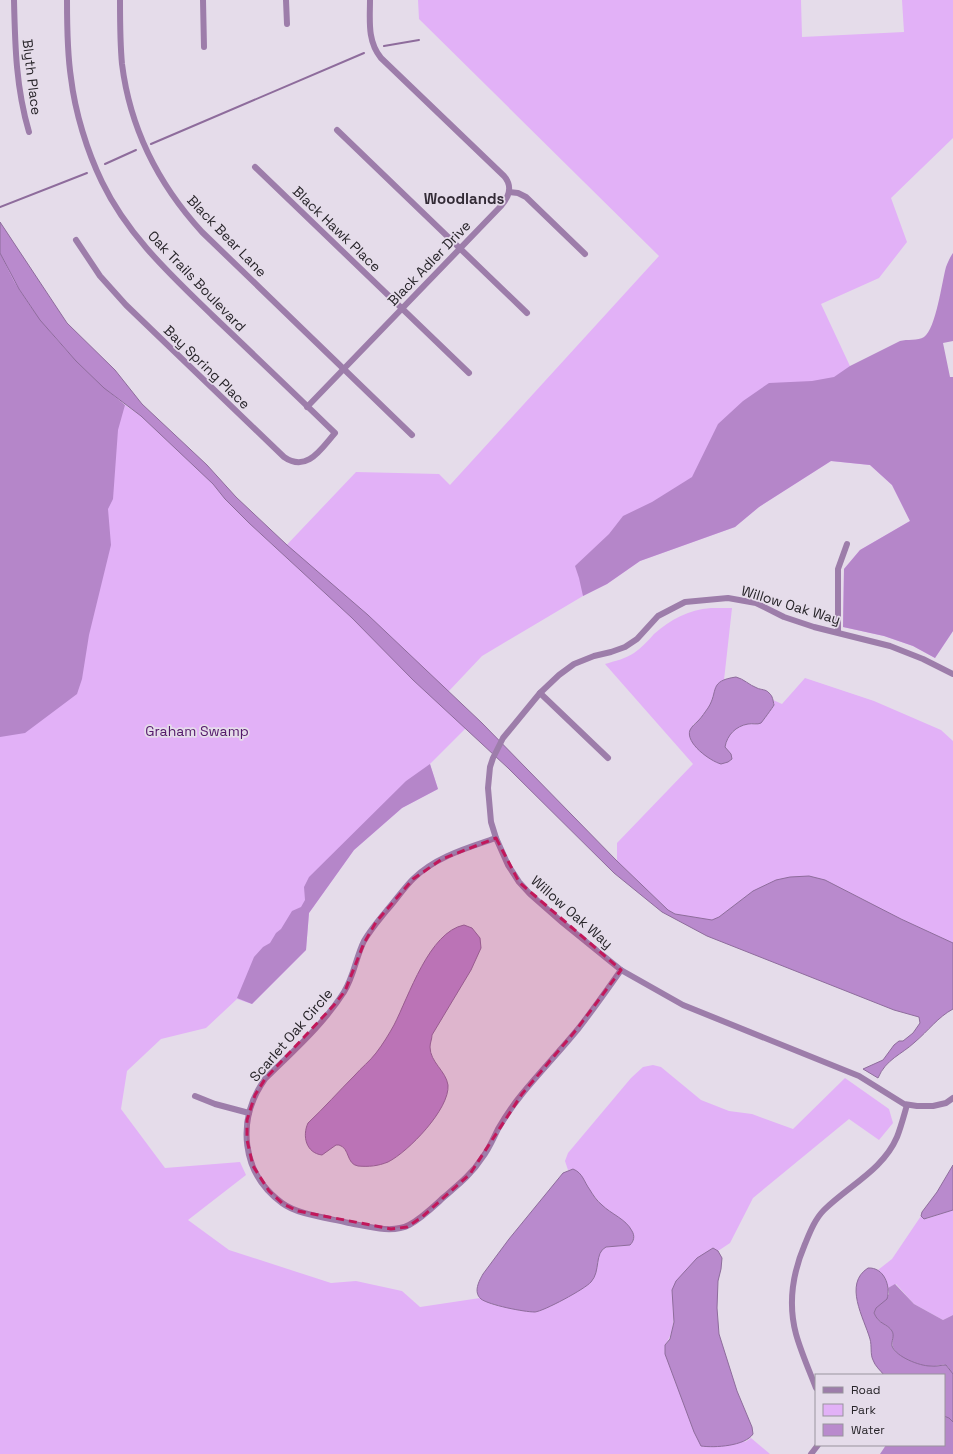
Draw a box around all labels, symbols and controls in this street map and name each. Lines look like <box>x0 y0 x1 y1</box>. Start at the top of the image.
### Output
street label: Blyth Place <box>18 38 46 116</box>
street label: Black Hawk Place <box>289 182 385 276</box>
district label: Woodlands <box>424 189 504 208</box>
street label: Black Bear Lane <box>183 191 271 281</box>
street label: Black Adler Drive <box>384 217 474 309</box>
street label: Oak Trails Boulevard <box>144 227 250 335</box>
street label: Bay Spring Place <box>160 321 254 413</box>
street label: Willow Oak Way <box>739 581 843 629</box>
park label: Graham Swamp <box>145 722 249 740</box>
street label: Willow Oak Way <box>527 871 617 953</box>
street label: Scarlet Oak Circle <box>246 985 336 1085</box>
legend <box>815 1374 945 1446</box>
text: Road <box>851 1382 880 1398</box>
text: Park <box>851 1402 876 1418</box>
text: Water <box>851 1422 885 1438</box>

